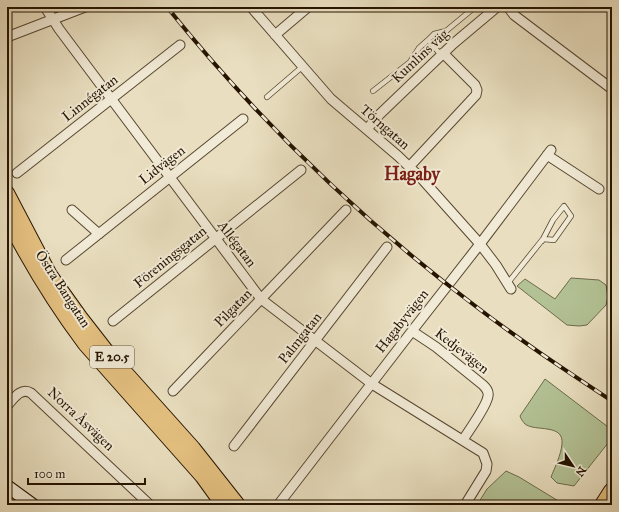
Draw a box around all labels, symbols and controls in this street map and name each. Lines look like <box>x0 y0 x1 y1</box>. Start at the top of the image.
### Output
street label: Kumlins väg <box>388 25 452 87</box>
street label: Linnégatan <box>59 71 122 125</box>
street label: Törngatan <box>357 101 414 153</box>
street label: Lidvägen <box>136 142 189 188</box>
district label: Hagaby <box>384 163 442 186</box>
street label: Allégatan <box>213 217 260 271</box>
street label: Föreningsgatan <box>130 222 210 291</box>
street label: Östra Bangatan <box>32 246 96 331</box>
street label: Pilgatan <box>211 285 256 331</box>
street label: Hagabyvägen <box>372 285 432 356</box>
street label: Palmgatan <box>275 309 325 367</box>
street label: Kedjevägen <box>431 324 493 378</box>
road number: E 20.5 <box>90 346 134 368</box>
street label: Norra Åsvägen <box>44 383 119 455</box>
north arrow <box>553 446 593 486</box>
scale bar <box>28 460 145 486</box>
text: N <box>572 464 589 480</box>
text: 100 m <box>34 467 65 481</box>

